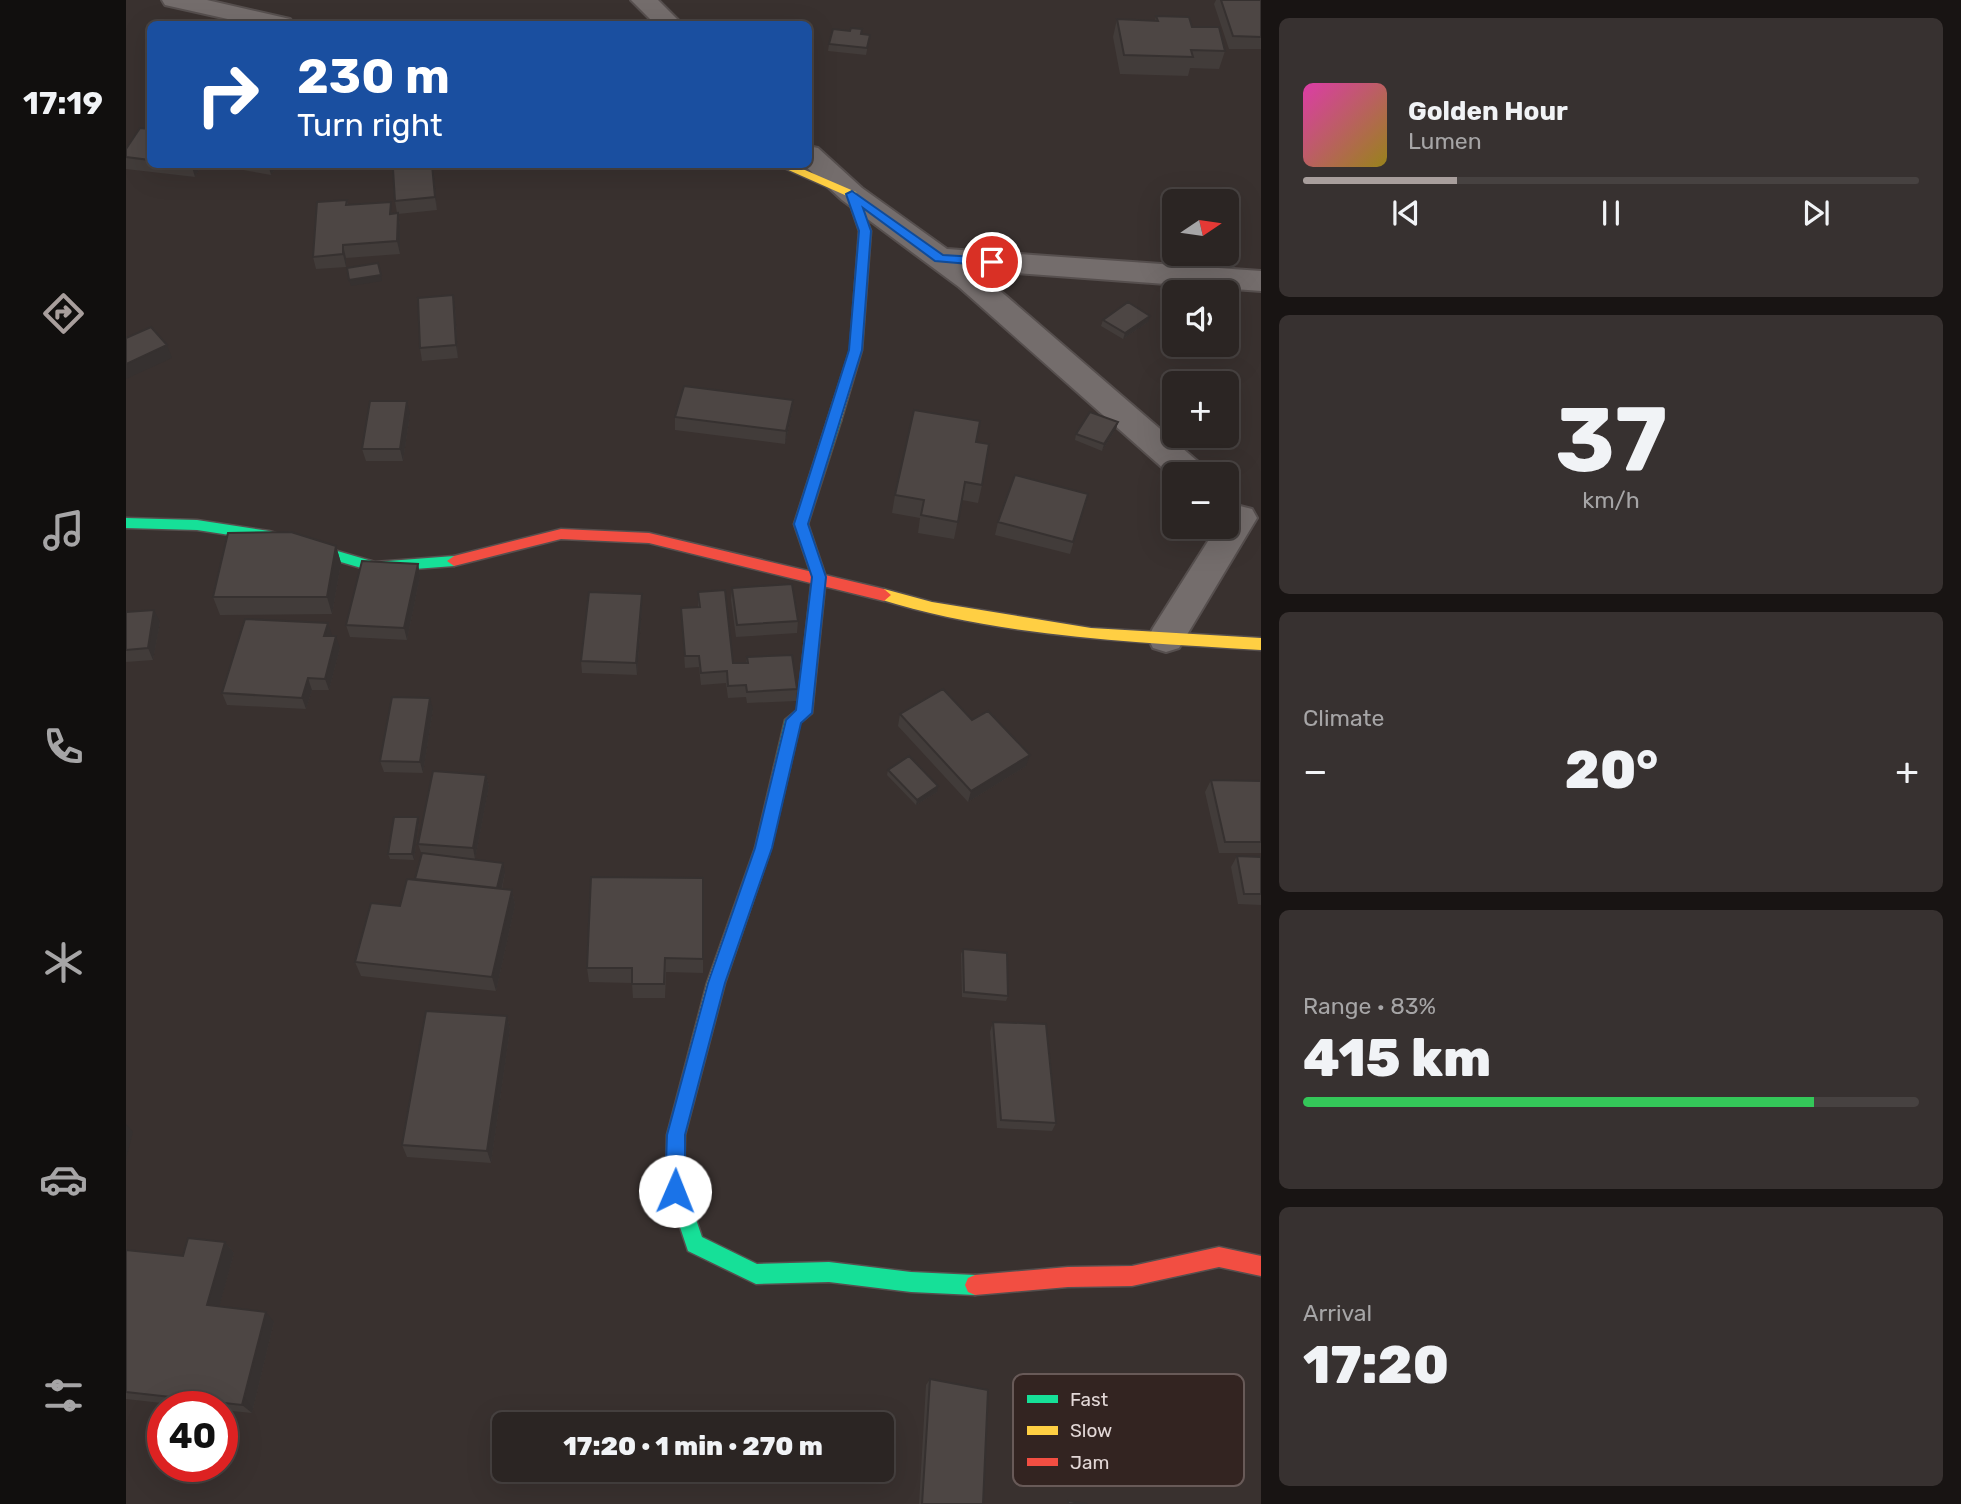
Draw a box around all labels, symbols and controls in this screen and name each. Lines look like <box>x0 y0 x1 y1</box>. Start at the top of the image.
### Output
text: 230 m <box>297 47 450 105</box>
icon: right <box>182 49 273 140</box>
text: 17:19 <box>23 84 103 122</box>
text: Golden Hour <box>1408 96 1568 127</box>
text: Turn right <box>297 106 442 144</box>
text: Lumen <box>1408 127 1482 155</box>
north arrow <box>1162 189 1239 266</box>
map controls <box>1162 189 1239 539</box>
icon: previous <box>1387 194 1425 232</box>
icon: pause <box>1592 194 1630 232</box>
icon: next <box>1797 194 1835 232</box>
pin <box>962 232 1022 292</box>
icon: arrive <box>973 243 1011 281</box>
button: sound <box>1162 280 1239 357</box>
icon: directions <box>39 289 88 338</box>
button: + <box>1162 371 1239 448</box>
text: 37 <box>1555 386 1667 494</box>
button: − <box>1162 462 1239 539</box>
text: km/h <box>1582 486 1640 514</box>
icon: music <box>39 506 88 555</box>
text: Climate <box>1303 704 1384 732</box>
icon: phone <box>39 722 88 771</box>
text: 20° <box>1565 739 1658 801</box>
text: − <box>1303 748 1328 794</box>
text: + <box>1895 748 1919 794</box>
icon: climate <box>39 938 88 987</box>
text: Range · 83% <box>1303 992 1436 1020</box>
text: 415 km <box>1303 1027 1491 1089</box>
position arrow <box>638 1154 712 1228</box>
icon: car <box>39 1155 88 1204</box>
text: Arrival <box>1303 1299 1372 1327</box>
text: 17:20 <box>1303 1334 1449 1396</box>
icon: filters <box>39 1371 88 1420</box>
legend <box>1013 1374 1244 1486</box>
text: Fast <box>1070 1388 1109 1411</box>
speed limit sign: 40 <box>147 1391 238 1482</box>
text: Slow <box>1070 1419 1112 1442</box>
text: 17:20 · 1 min · 270 m <box>563 1431 823 1462</box>
text: Jam <box>1070 1451 1109 1474</box>

